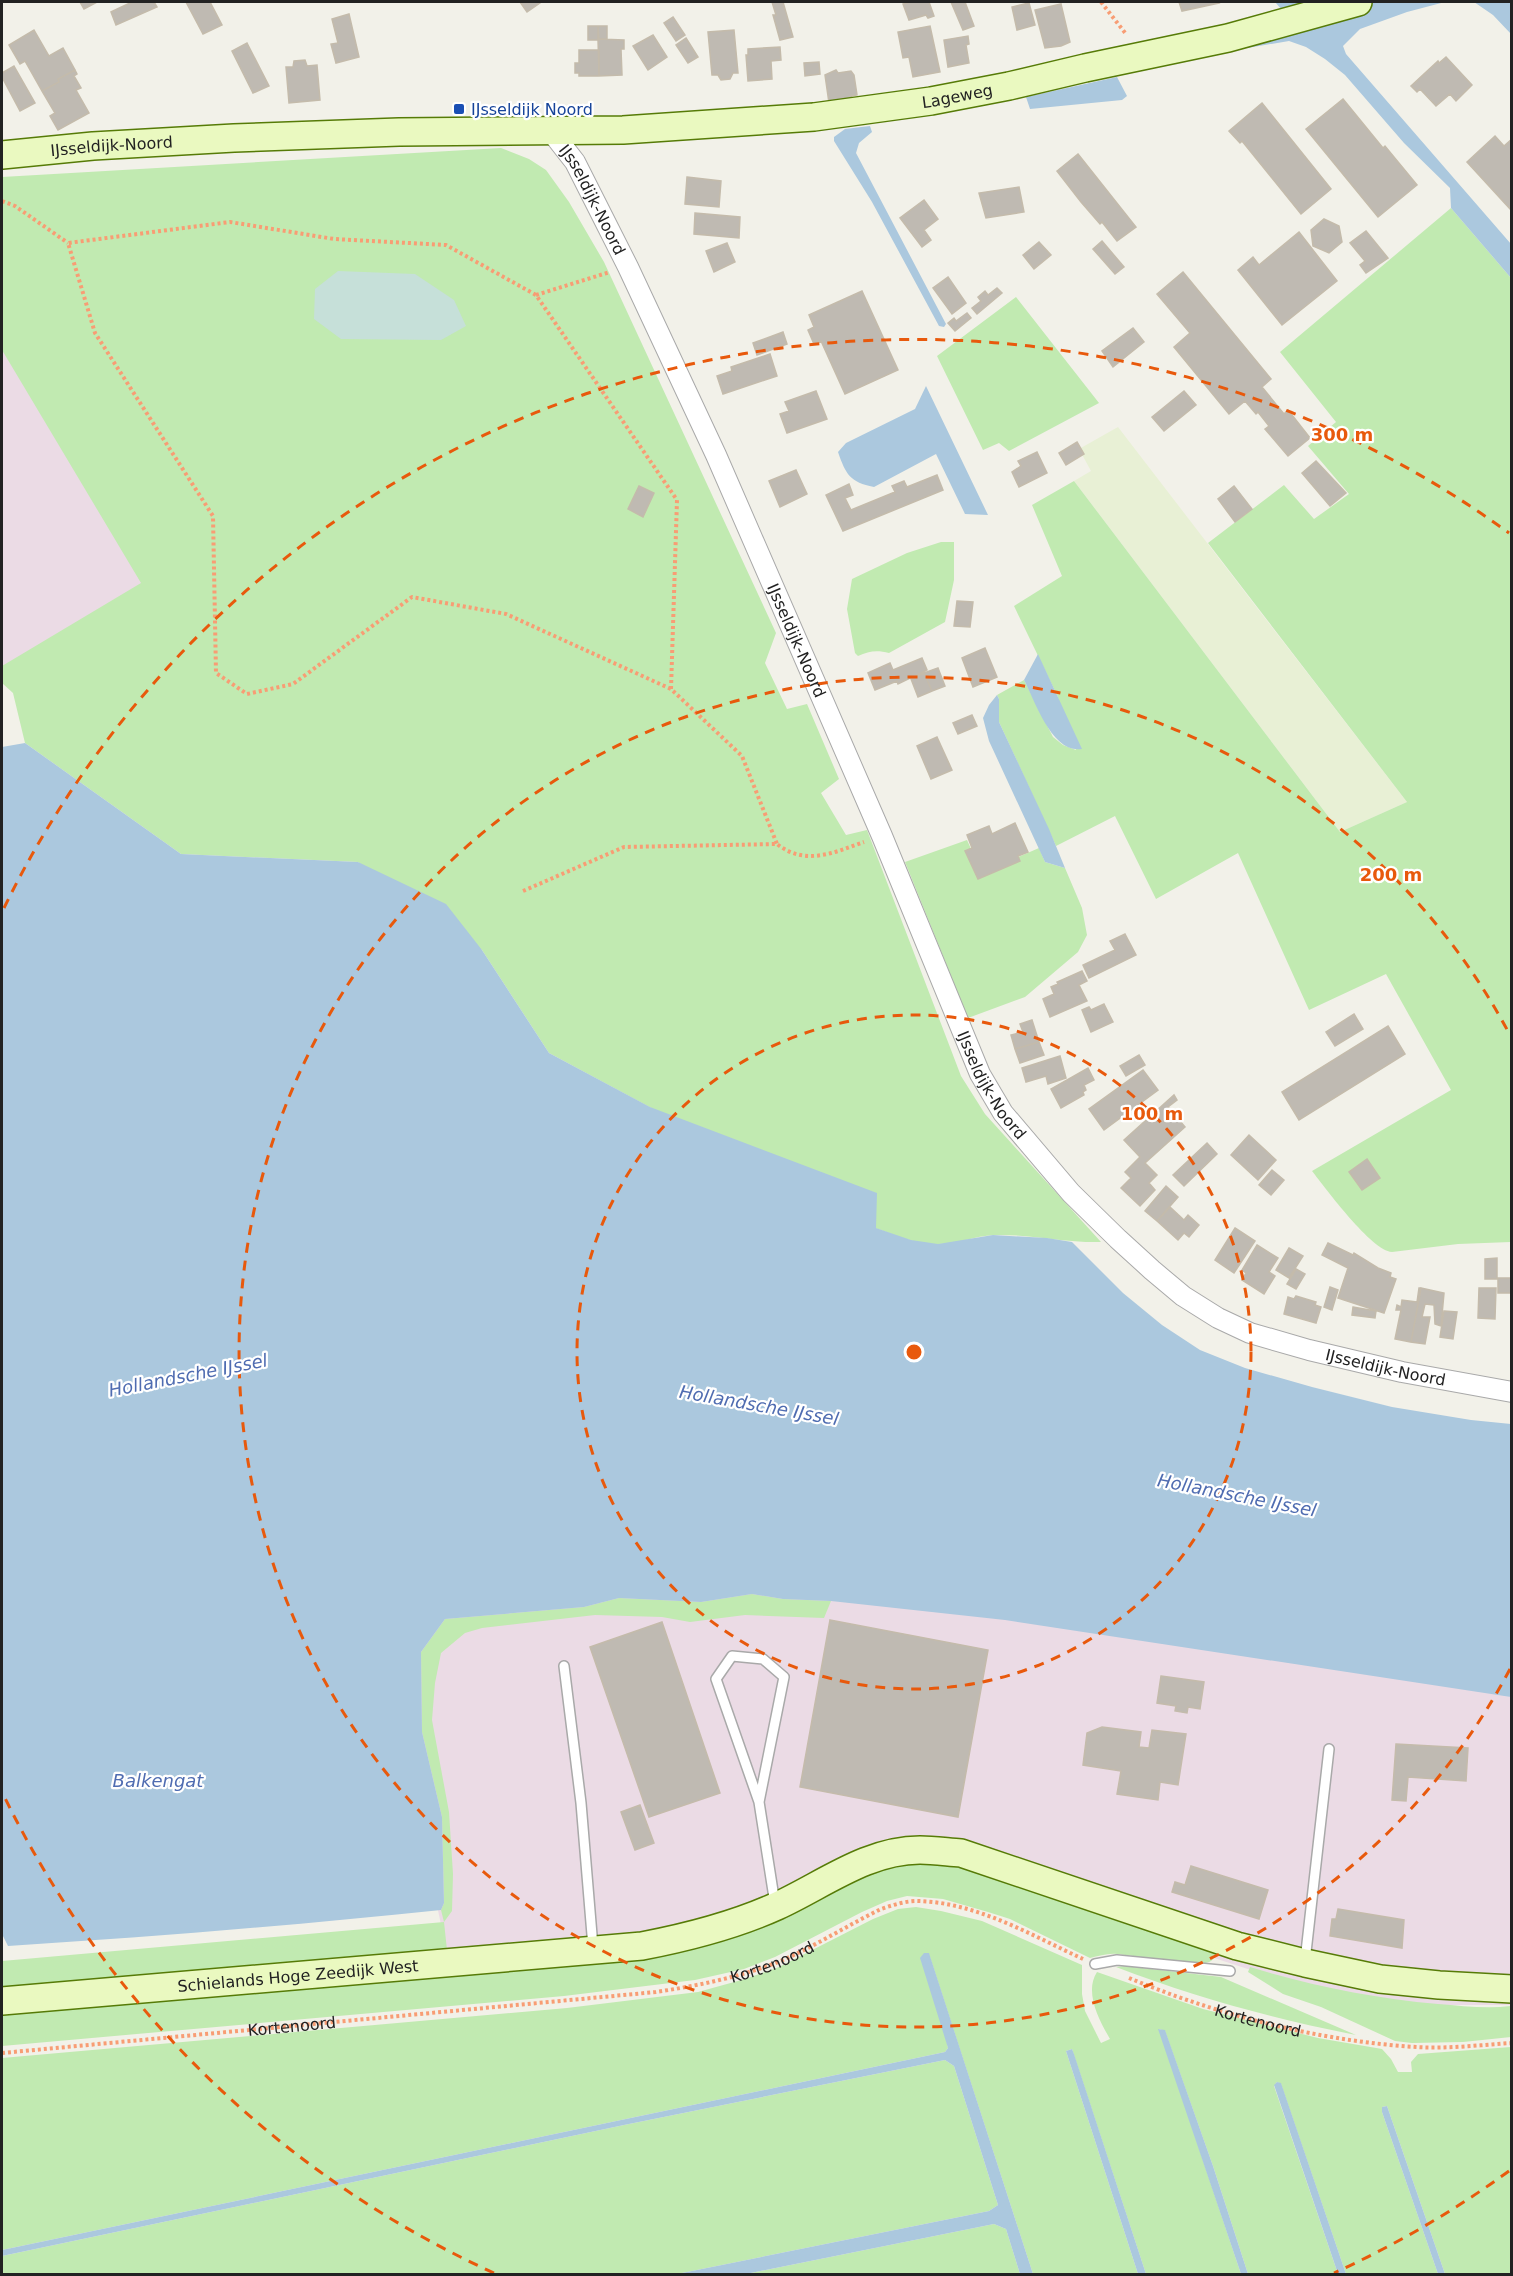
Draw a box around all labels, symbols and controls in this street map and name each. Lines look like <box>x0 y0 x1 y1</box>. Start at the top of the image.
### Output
street label: Lageweg <box>921 80 994 112</box>
place label: IJsseldijk Noord <box>471 100 593 119</box>
marker: IJsseldijk Noord <box>452 102 466 116</box>
street label: IJsseldijk-Noord <box>50 132 173 160</box>
street label: IJsseldijk-Noord <box>555 140 630 258</box>
text: 300 m <box>1311 424 1373 445</box>
street label: IJsseldijk-Noord <box>764 580 830 700</box>
text: 200 m <box>1360 864 1422 885</box>
street label: IJsseldijk-Noord <box>954 1028 1030 1143</box>
text: 100 m <box>1121 1103 1183 1124</box>
centre of rings <box>904 1342 924 1362</box>
street label: IJsseldijk-Noord <box>1324 1345 1447 1389</box>
water label: Hollandsche IJssel <box>107 1349 269 1401</box>
water label: Hollandsche IJssel <box>678 1381 840 1429</box>
water label: Hollandsche IJssel <box>1156 1469 1318 1521</box>
water label: Balkengat <box>113 1770 204 1791</box>
street label: Kortenoord <box>728 1937 817 1986</box>
street label: Schielands Hoge Zeedijk West <box>177 1956 419 1995</box>
street label: Kortenoord <box>1213 2000 1303 2041</box>
street label: Kortenoord <box>247 2012 337 2040</box>

